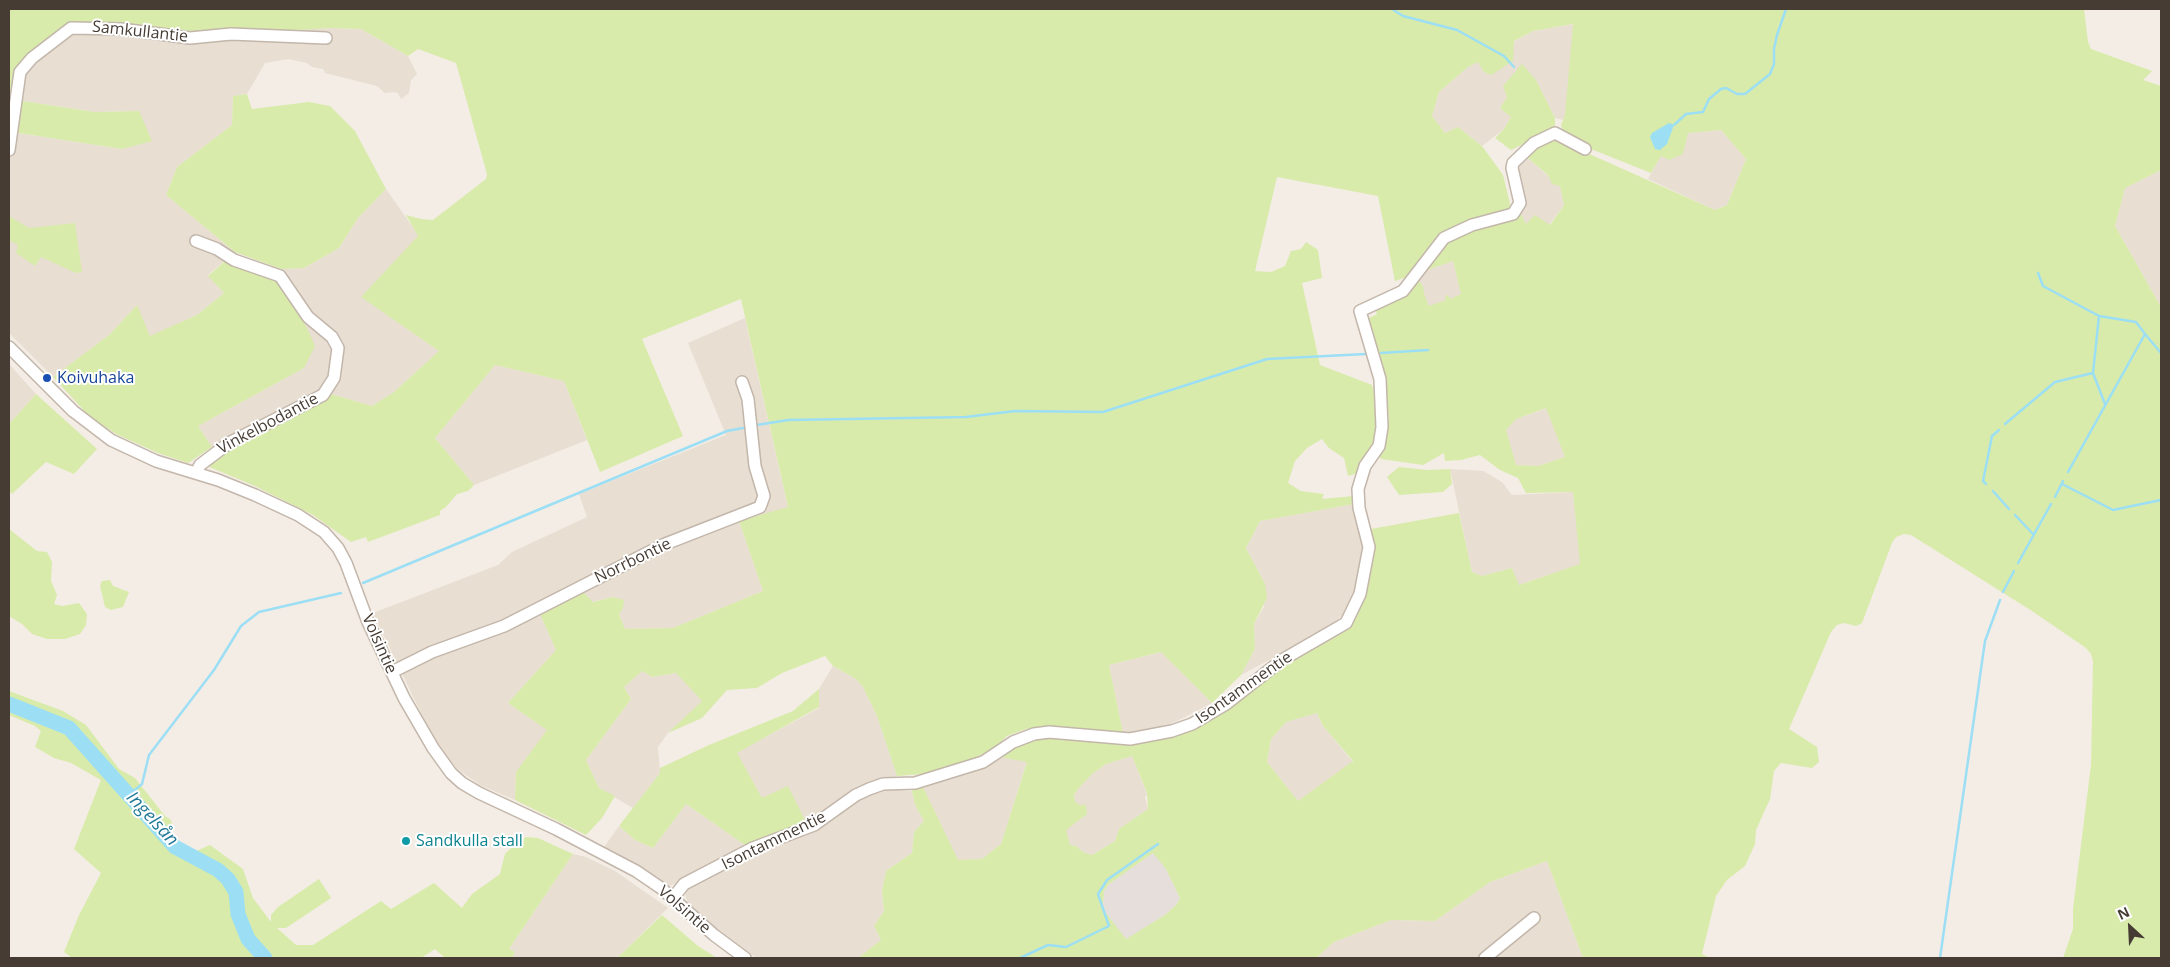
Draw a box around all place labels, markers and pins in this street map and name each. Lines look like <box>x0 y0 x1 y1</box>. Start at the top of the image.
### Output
place label: Koivuhaka <box>57 368 134 388</box>
marker: Koivuhaka <box>41 372 53 384</box>
place label: Sandkulla stall <box>416 831 523 851</box>
marker: Sandkulla stall <box>400 835 412 847</box>

